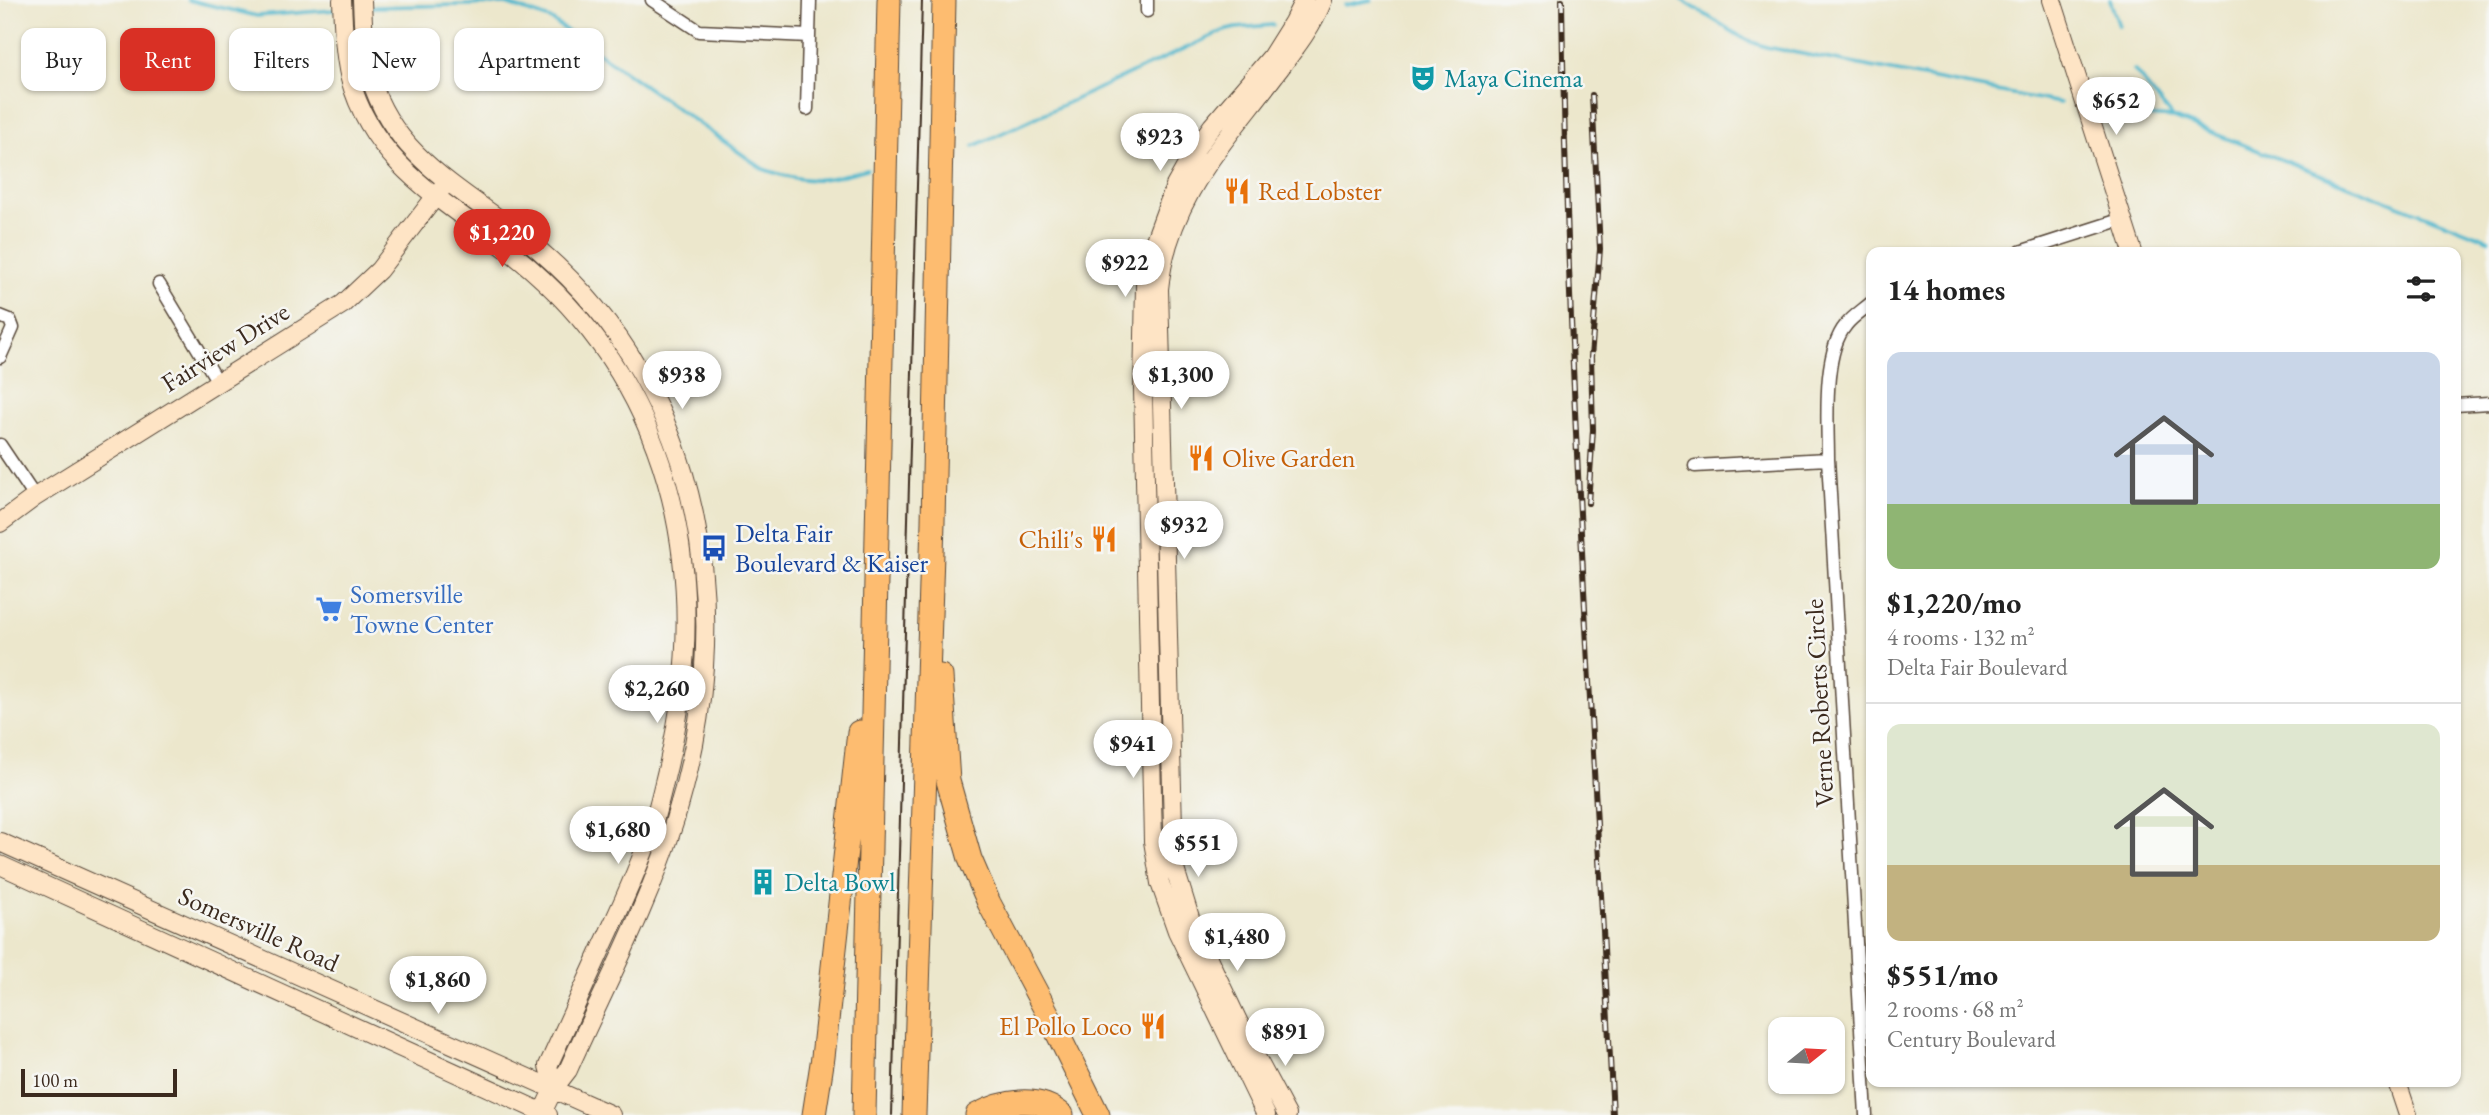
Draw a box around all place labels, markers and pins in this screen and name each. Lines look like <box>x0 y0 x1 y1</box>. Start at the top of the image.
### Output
place label: Maya Cinema <box>1444 61 1584 95</box>
theatre icon: Maya Cinema <box>1408 63 1438 93</box>
pin: $652 <box>2075 78 2157 137</box>
pin: $923 <box>1119 114 1201 173</box>
place label: Red Lobster <box>1258 174 1382 208</box>
restaurant icon: Red Lobster <box>1222 176 1252 206</box>
pin: $1,220 <box>445 210 559 269</box>
pin: $922 <box>1084 240 1166 299</box>
pin: $938 <box>641 352 723 411</box>
pin: $1,300 <box>1124 352 1238 411</box>
place label: Olive Garden <box>1222 441 1356 475</box>
restaurant icon: Olive Garden <box>1186 443 1216 473</box>
pin: $932 <box>1143 502 1225 561</box>
place label: Delta Fair Boulevard & Kaiser <box>735 516 928 580</box>
place label: Chili's <box>1019 522 1083 556</box>
restaurant icon: Chili's <box>1089 524 1119 554</box>
bus stop icon: Delta Fair Boulevard & Kaiser <box>699 533 729 563</box>
place label: Somersville Towne Center <box>350 577 494 641</box>
supermarket icon: Somersville Towne Center <box>314 594 344 624</box>
pin: $2,260 <box>600 666 714 725</box>
pin: $941 <box>1092 720 1174 780</box>
pin: $1,680 <box>561 806 675 866</box>
pin: $551 <box>1157 820 1239 879</box>
place label: Delta Bowl <box>784 865 896 899</box>
building icon: Delta Bowl <box>748 867 778 897</box>
pin: $1,480 <box>1180 914 1294 973</box>
pin: $1,860 <box>381 956 495 1016</box>
place label: El Pollo Loco <box>999 1009 1132 1043</box>
pin: $891 <box>1244 1009 1326 1068</box>
restaurant icon: El Pollo Loco <box>1138 1011 1168 1041</box>

